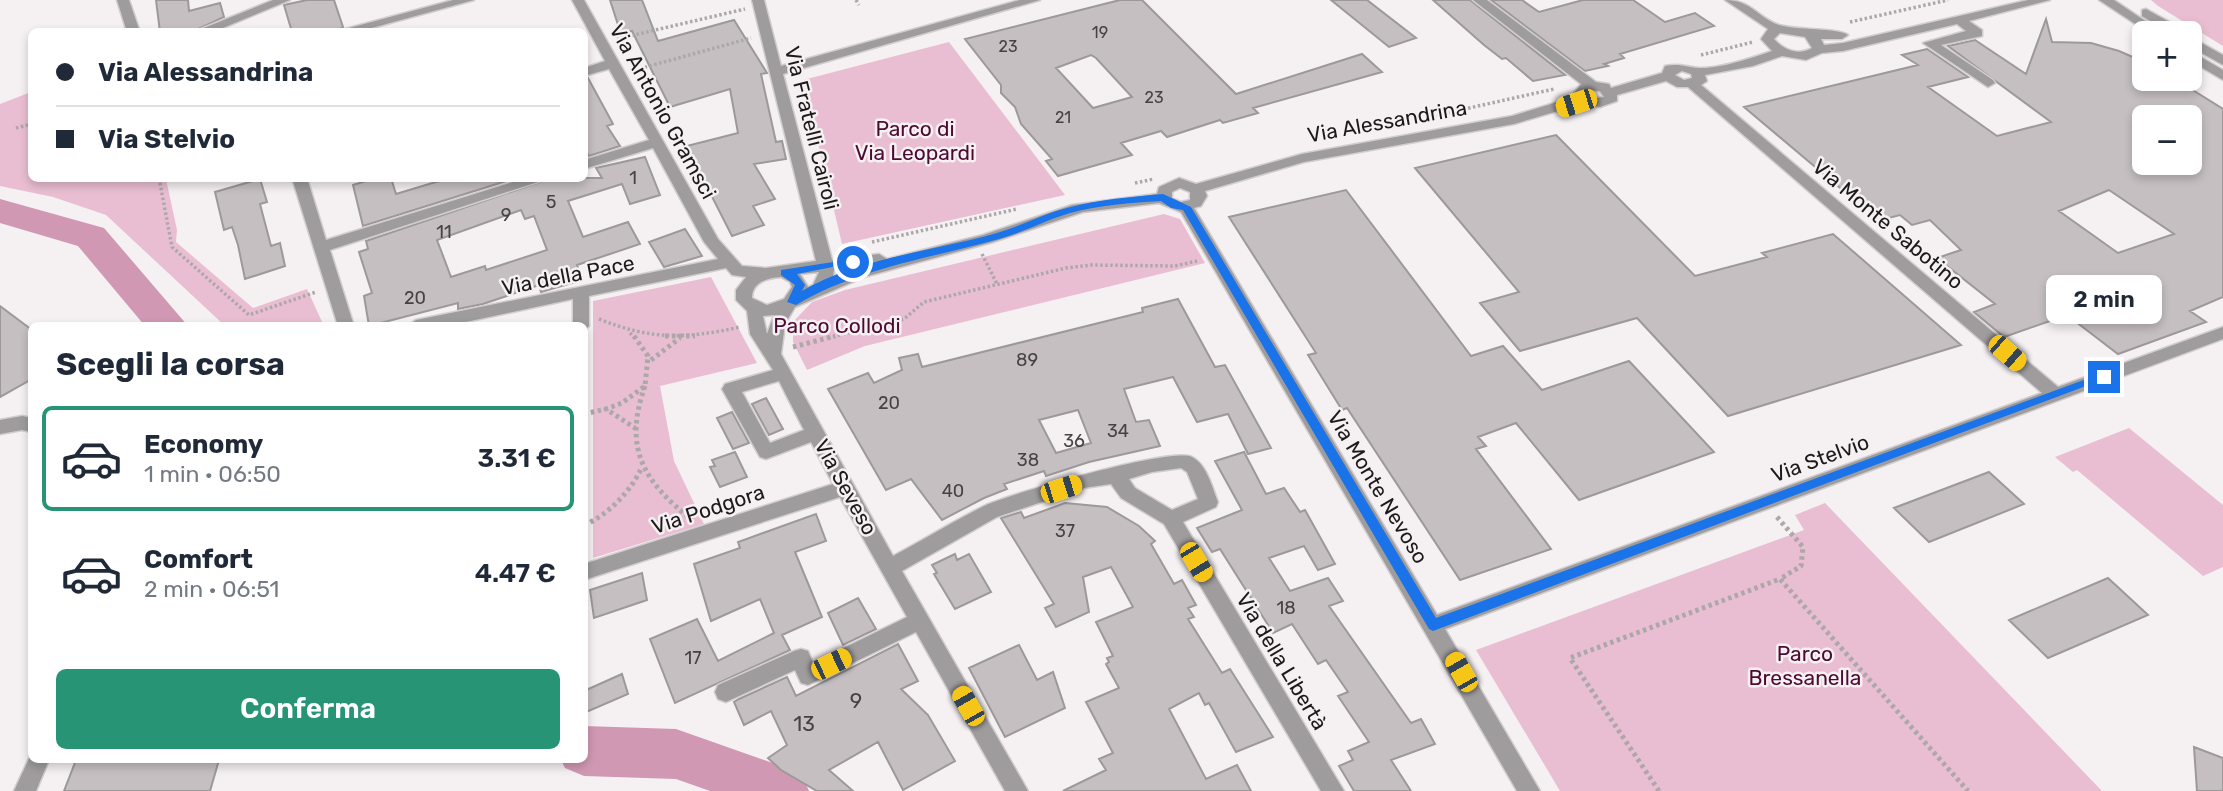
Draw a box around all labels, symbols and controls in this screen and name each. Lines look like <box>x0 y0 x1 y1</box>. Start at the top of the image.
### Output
street label: Via Antonio Gramsci <box>604 19 722 203</box>
map controls <box>2132 21 2202 175</box>
button: + <box>2132 21 2202 91</box>
house number: 19 <box>1092 23 1108 42</box>
house number: 23 <box>998 37 1018 56</box>
street label: Via Fratelli Cairoli <box>780 44 844 212</box>
text: Via Alessandrina <box>98 57 313 88</box>
car <box>1553 87 1600 119</box>
house number: 23 <box>1144 88 1164 107</box>
street label: Via Alessandrina <box>1305 95 1469 147</box>
button: − <box>2132 105 2202 175</box>
house number: 21 <box>1055 108 1071 127</box>
park label: Parco di Via Leopardi <box>855 116 975 165</box>
text: Via Stelvio <box>98 124 235 155</box>
street label: Via Monte Sabotino <box>1808 154 1968 294</box>
house number: 1 <box>629 167 637 189</box>
house number: 5 <box>546 191 556 213</box>
house number: 9 <box>501 204 511 226</box>
house number: 11 <box>436 221 452 243</box>
route start <box>837 246 869 278</box>
street label: Via della Pace <box>499 250 637 300</box>
callout: 2 min <box>2046 276 2162 324</box>
text: 2 min <box>2073 285 2135 313</box>
house number: 20 <box>404 287 426 309</box>
park label: Parco Collodi <box>773 313 901 338</box>
car <box>1985 331 2030 375</box>
text: Scegli la corsa <box>56 345 285 383</box>
house number: 89 <box>1016 349 1038 371</box>
route end <box>2088 361 2120 393</box>
house number: 20 <box>878 392 900 414</box>
street label: Via Monte Nevoso <box>1322 406 1434 568</box>
house number: 34 <box>1107 420 1129 442</box>
icon: car <box>60 427 123 490</box>
text: Economy <box>144 429 263 460</box>
street label: Via Stelvio <box>1768 429 1872 487</box>
house number: 36 <box>1063 430 1085 452</box>
street label: Via Seveso <box>809 435 883 539</box>
text: 3.31 € <box>477 443 556 474</box>
house number: 38 <box>1017 449 1039 471</box>
text: 1 min · 06:50 <box>144 460 281 488</box>
car <box>1038 473 1085 505</box>
street label: Via Podgora <box>648 479 768 539</box>
house number: 40 <box>942 480 964 502</box>
house number: 37 <box>1055 520 1075 542</box>
car <box>1177 539 1216 585</box>
icon: car <box>60 542 123 605</box>
text: Comfort <box>144 544 253 575</box>
text: 4.47 € <box>475 558 556 589</box>
text: 2 min · 06:51 <box>144 575 279 603</box>
street label: Via della Libertà <box>1231 588 1333 734</box>
house number: 18 <box>1276 597 1296 619</box>
park label: Parco Bressanella <box>1749 641 1861 690</box>
car <box>808 645 855 683</box>
house number: 17 <box>685 647 701 669</box>
car <box>1442 649 1481 695</box>
button: Conferma <box>56 669 560 749</box>
car <box>949 683 988 729</box>
house number: 9 <box>850 688 862 713</box>
house number: 13 <box>793 711 815 736</box>

